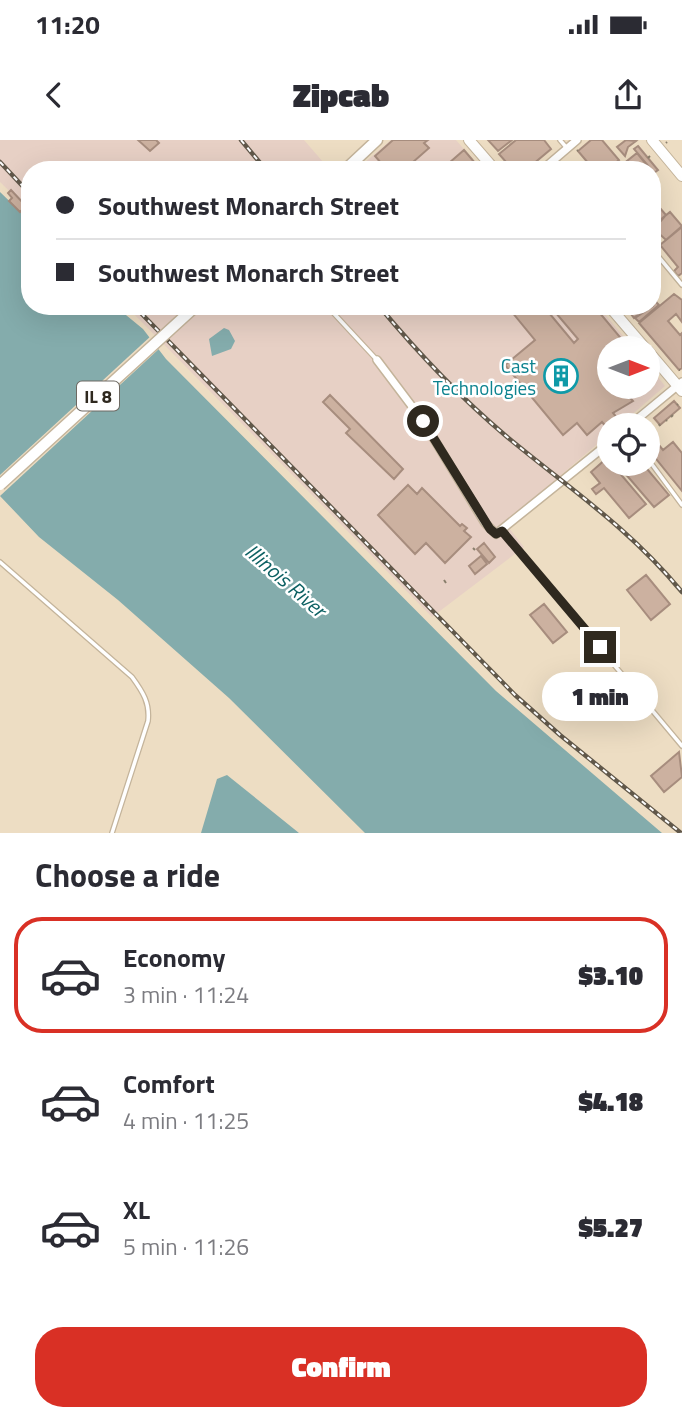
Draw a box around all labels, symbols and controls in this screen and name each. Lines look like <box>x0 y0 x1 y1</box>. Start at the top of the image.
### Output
text: 11:20 <box>35 5 100 44</box>
text: Zipcab <box>293 71 389 119</box>
icon: back <box>35 76 73 114</box>
icon: share <box>609 76 647 114</box>
text: Southwest Monarch Street <box>98 186 399 225</box>
text: Southwest Monarch Street <box>98 253 399 292</box>
north arrow <box>597 336 660 399</box>
map controls <box>597 336 660 476</box>
place label: Cast Technologies <box>433 351 536 402</box>
building icon: Cast Technologies <box>542 357 580 395</box>
road number: IL 8 <box>77 382 119 410</box>
route start <box>407 405 439 437</box>
button: locate <box>597 413 660 476</box>
water label: Illinois River <box>238 536 336 626</box>
route end <box>584 631 616 663</box>
callout: 1 min <box>542 672 658 720</box>
text: 1 min <box>571 679 629 714</box>
text: Choose a ride <box>35 851 220 899</box>
text: Economy <box>123 938 225 977</box>
icon: car <box>39 944 102 1007</box>
text: $3.10 <box>578 956 643 995</box>
text: 3 min · 11:24 <box>123 977 249 1012</box>
text: Comfort <box>123 1064 215 1103</box>
icon: car <box>39 1070 102 1133</box>
text: $4.18 <box>578 1082 643 1121</box>
text: 4 min · 11:25 <box>123 1103 249 1138</box>
text: XL <box>123 1190 150 1229</box>
icon: car <box>39 1196 102 1259</box>
text: $5.27 <box>578 1208 643 1247</box>
text: 5 min · 11:26 <box>123 1229 249 1264</box>
button: Confirm <box>35 1327 647 1407</box>

